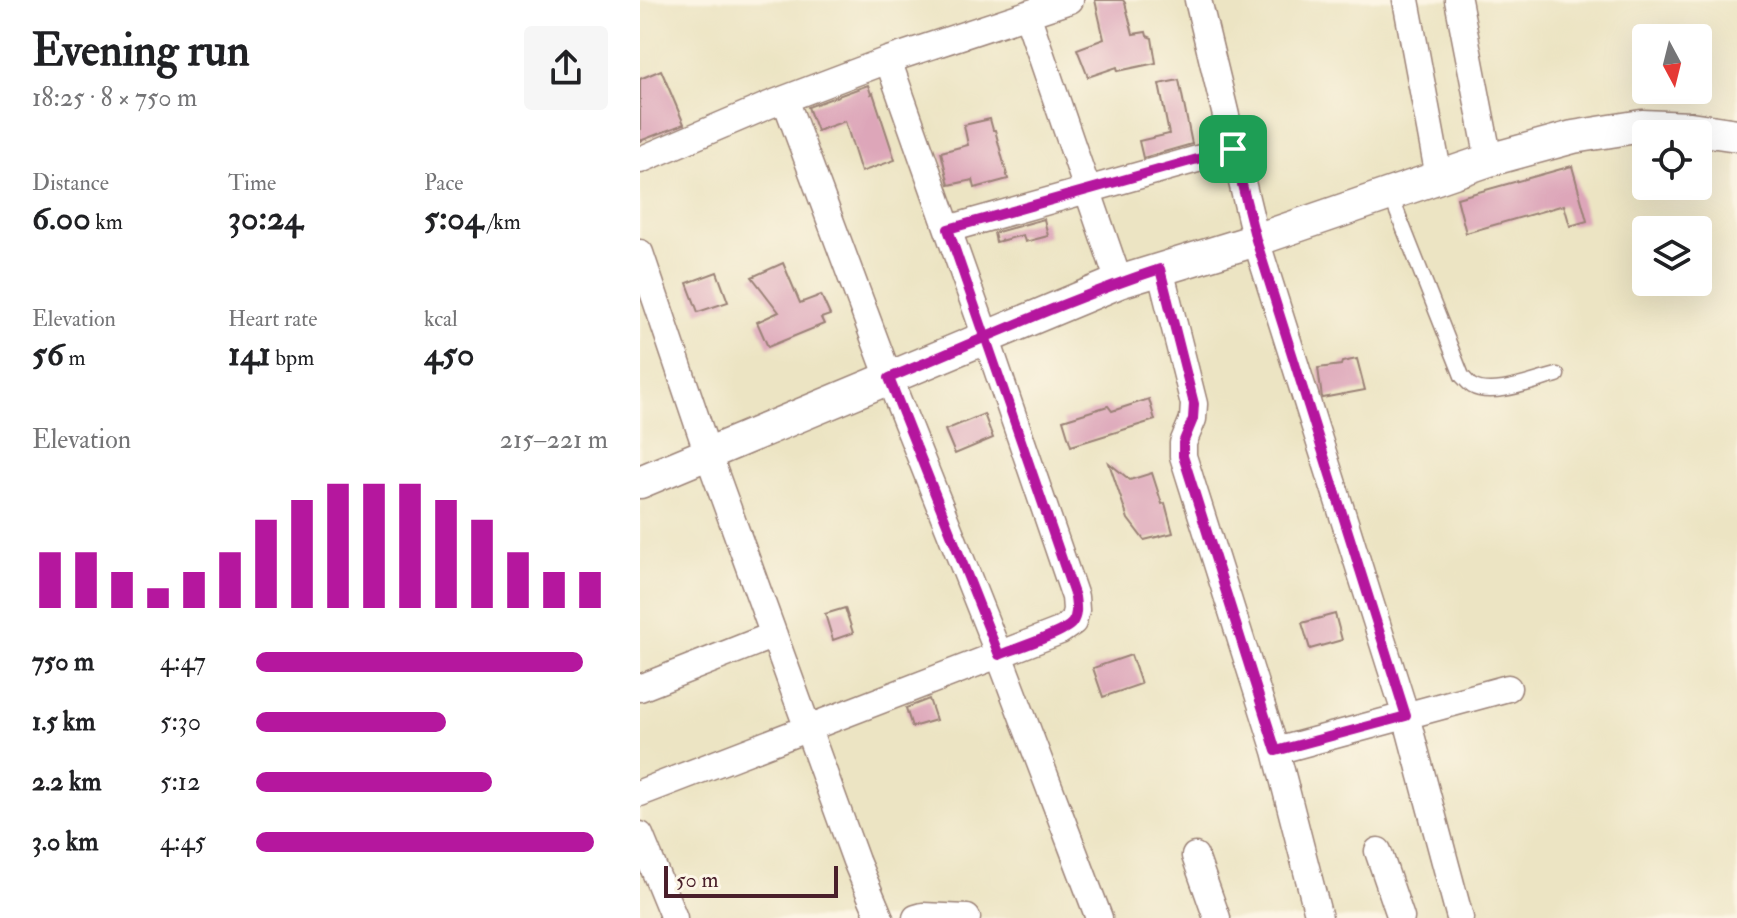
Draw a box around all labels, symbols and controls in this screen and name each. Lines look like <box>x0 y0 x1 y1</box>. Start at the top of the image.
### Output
text: Evening run <box>32 24 250 79</box>
north arrow <box>1632 24 1712 104</box>
map controls <box>1632 24 1712 296</box>
button: share <box>524 26 608 110</box>
text: 18:25 · 8 × 750 m <box>32 82 197 114</box>
pin <box>1199 115 1267 183</box>
button: locate <box>1632 120 1712 200</box>
icon: arrive <box>1211 127 1255 171</box>
text: Distance <box>32 169 109 197</box>
text: Time <box>228 169 276 197</box>
text: Pace <box>424 169 463 197</box>
text: 6.00 <box>32 197 91 240</box>
text: 30:24 <box>228 197 302 240</box>
text: 5:04 <box>424 197 483 240</box>
text: km <box>91 208 123 236</box>
text: /km <box>483 208 521 236</box>
button: layers <box>1632 216 1712 296</box>
text: Elevation <box>32 305 116 333</box>
text: Heart rate <box>228 305 318 333</box>
text: kcal <box>424 305 458 333</box>
text: 56 <box>32 333 64 376</box>
text: 141 <box>228 333 271 376</box>
text: 450 <box>424 333 474 376</box>
text: m <box>64 344 86 372</box>
text: bpm <box>271 344 314 372</box>
text: Elevation <box>32 424 131 456</box>
text: 215–221 m <box>500 424 608 456</box>
text: 750 m <box>32 646 94 678</box>
text: 4:47 <box>160 646 206 678</box>
text: 1.5 km <box>32 706 95 738</box>
text: 5:30 <box>160 706 201 738</box>
text: 2.2 km <box>32 766 101 798</box>
text: 5:12 <box>160 766 200 798</box>
text: 3.0 km <box>32 826 98 858</box>
text: 4:45 <box>160 826 206 858</box>
scale bar <box>664 862 838 898</box>
text: 50 m <box>676 866 718 894</box>

